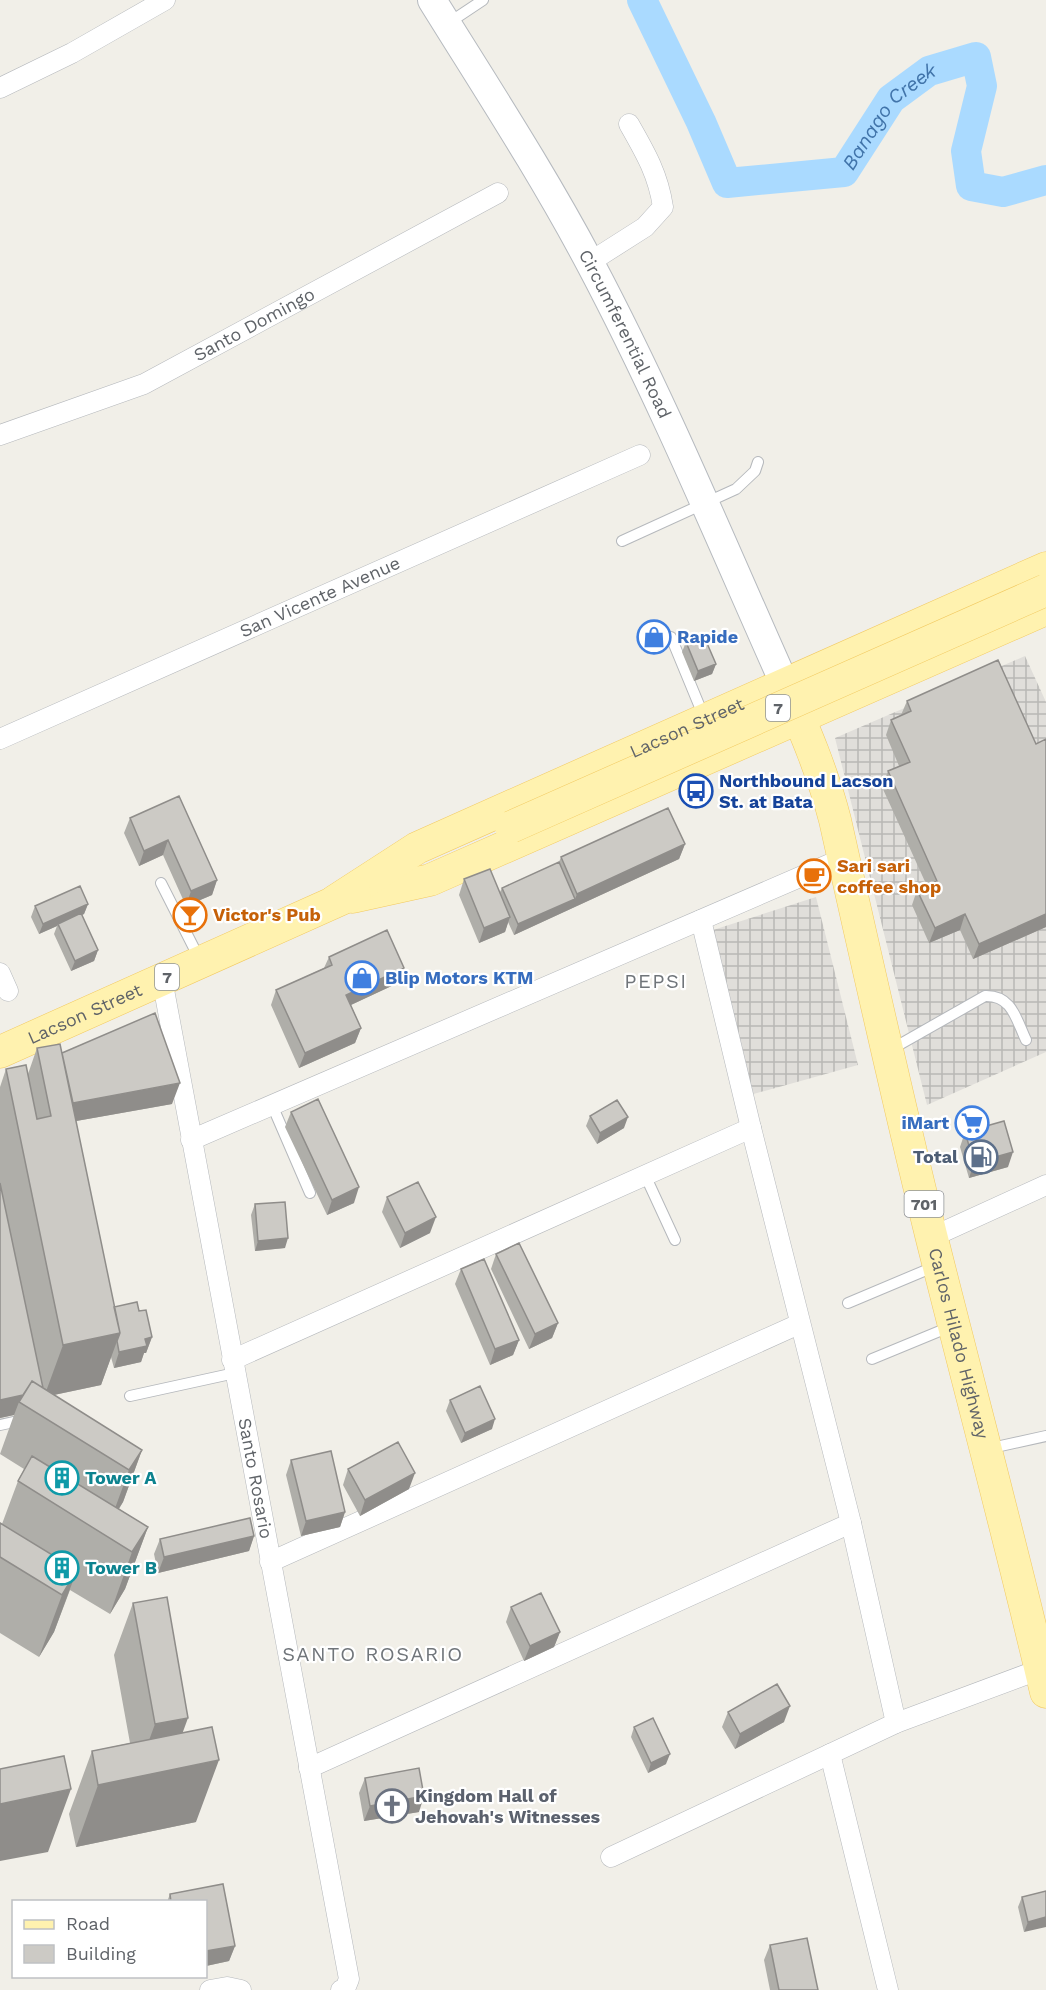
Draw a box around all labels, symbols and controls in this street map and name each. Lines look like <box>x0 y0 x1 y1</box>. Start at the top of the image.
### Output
water label: Banago Creek <box>837 57 939 174</box>
street label: Circumferential Road <box>575 246 676 421</box>
street label: Santo Domingo <box>190 283 318 365</box>
street label: San Vicente Avenue <box>236 552 403 641</box>
shop icon: Rapide <box>636 619 672 655</box>
place label: Rapide <box>677 626 738 647</box>
street label: Lacson Street <box>626 693 747 762</box>
road number: 7 <box>766 695 790 721</box>
place label: Northbound Lacson St. at Bata <box>719 770 894 812</box>
bus stop icon: Northbound Lacson St. at Bata <box>678 773 714 809</box>
place label: Sari sari coffee shop <box>837 855 941 897</box>
cafe icon: Sari sari coffee shop <box>796 858 832 894</box>
bar icon: Victor's Pub <box>172 897 208 933</box>
place label: Victor's Pub <box>213 904 321 925</box>
shop icon: Blip Motors KTM <box>344 960 380 996</box>
road number: 7 <box>155 964 179 990</box>
place label: Blip Motors KTM <box>385 967 534 988</box>
district label: PEPSI <box>624 969 688 993</box>
street label: Lacson Street <box>24 979 145 1048</box>
supermarket icon: iMart <box>954 1105 990 1141</box>
place label: iMart <box>902 1112 949 1133</box>
fuel station icon: Total <box>963 1139 999 1175</box>
place label: Total <box>913 1146 958 1167</box>
road number: 701 <box>904 1191 944 1217</box>
street label: Carlos Hilado Highway <box>925 1246 994 1442</box>
street label: Santo Rosario <box>234 1416 277 1540</box>
building icon: Tower A <box>44 1460 80 1496</box>
place label: Tower A <box>85 1467 157 1488</box>
building icon: Tower B <box>44 1550 80 1586</box>
place label: Tower B <box>85 1557 157 1578</box>
district label: SANTO ROSARIO <box>282 1642 464 1666</box>
place label: Kingdom Hall of Jehovah's Witnesses <box>415 1785 601 1827</box>
church icon: Kingdom Hall of Jehovah's Witnesses <box>374 1788 410 1824</box>
legend <box>12 1900 207 1978</box>
text: Road <box>66 1913 110 1934</box>
text: Building <box>66 1943 136 1964</box>

